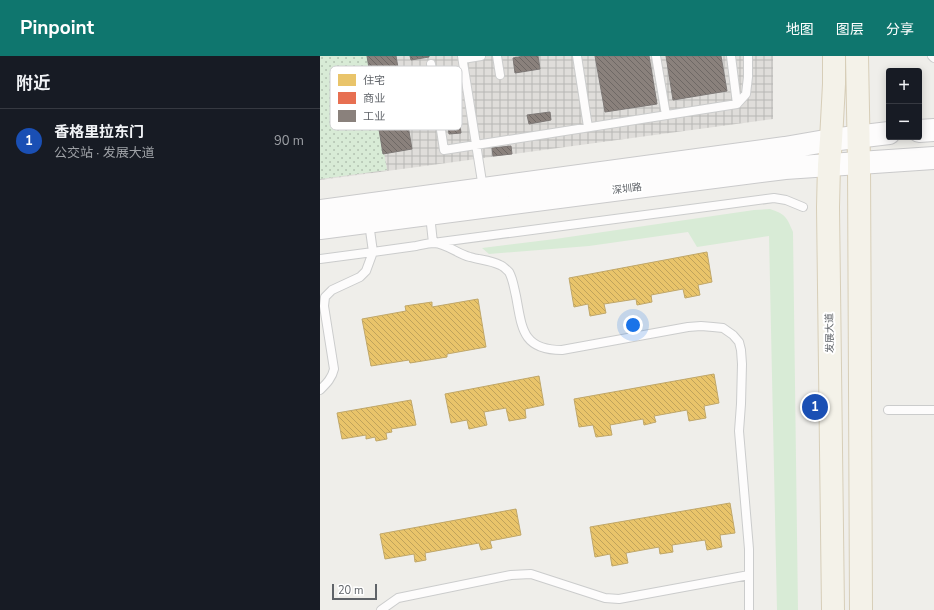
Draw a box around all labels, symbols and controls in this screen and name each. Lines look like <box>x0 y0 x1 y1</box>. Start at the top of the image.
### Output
text: Pinpoint <box>20 15 94 41</box>
text: 地图 <box>786 20 814 39</box>
text: 图层 <box>836 20 864 39</box>
text: 分享 <box>886 20 914 39</box>
legend <box>330 66 462 130</box>
map controls <box>886 68 922 140</box>
button: + <box>886 68 922 104</box>
text: 附近 <box>16 72 50 95</box>
text: 住宅 <box>363 73 385 88</box>
text: 商业 <box>363 91 385 106</box>
button: − <box>886 104 922 140</box>
text: 工业 <box>363 109 385 124</box>
text: 香格里拉东门 <box>54 122 144 142</box>
text: 1 <box>25 132 33 150</box>
text: 90 m <box>274 132 304 150</box>
text: 公交站 · 发展大道 <box>54 144 155 162</box>
street label: 深圳路 <box>611 180 643 198</box>
street label: 发展大道 <box>823 313 837 353</box>
your location <box>623 315 643 335</box>
pin: 1 <box>802 392 828 422</box>
scale bar <box>332 582 377 601</box>
text: 20 m <box>338 583 363 598</box>

